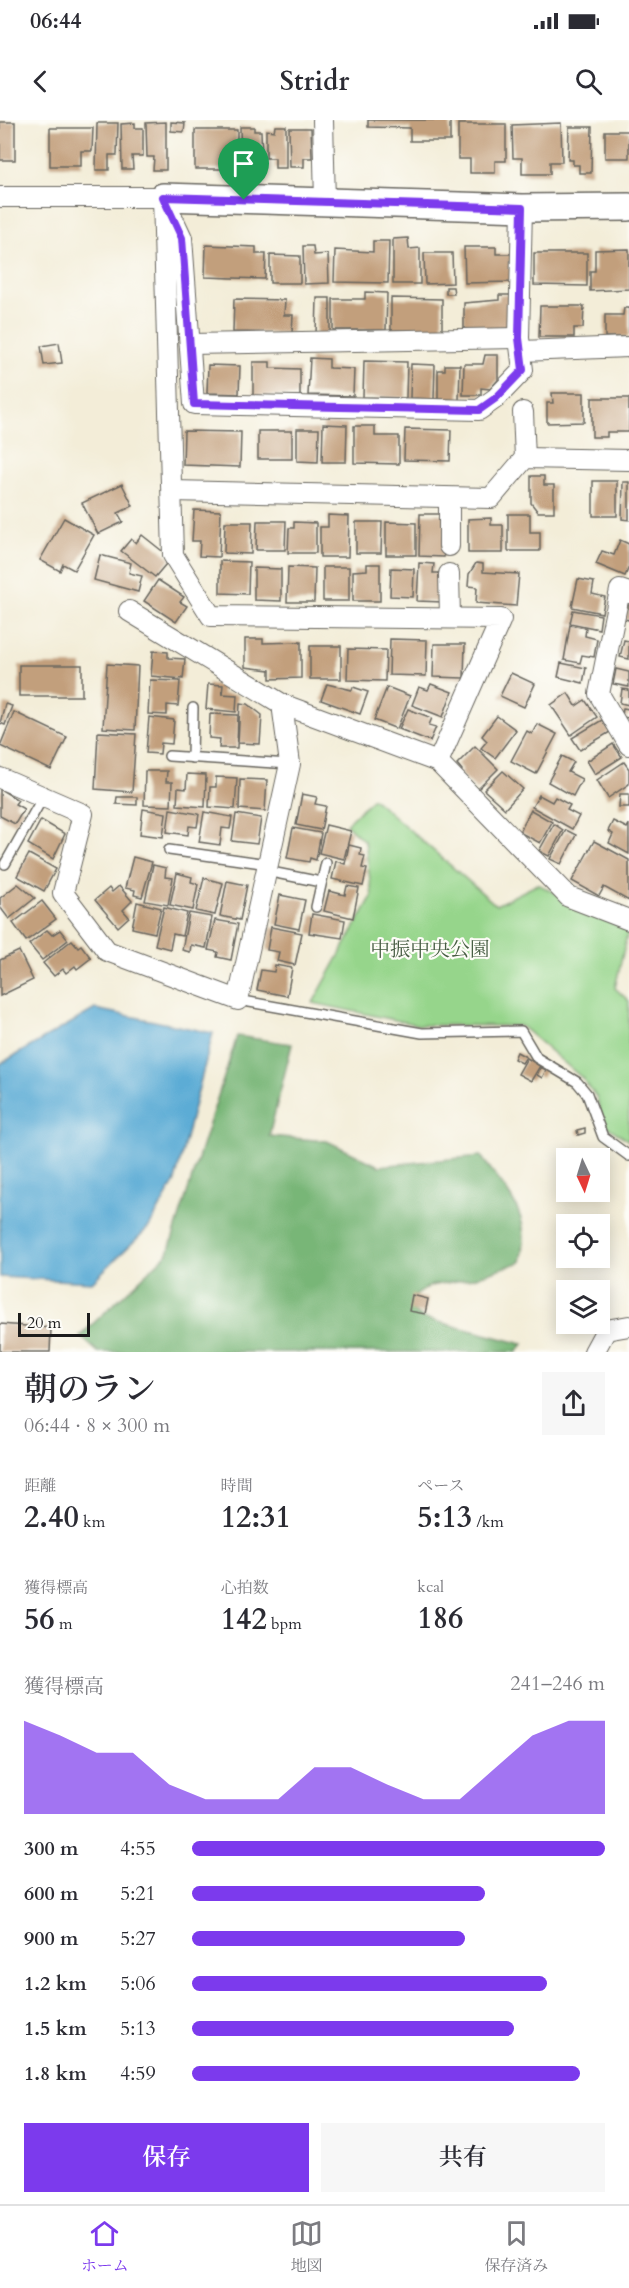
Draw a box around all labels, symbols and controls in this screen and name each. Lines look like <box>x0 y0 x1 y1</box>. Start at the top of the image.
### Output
text: 06:44 <box>30 6 81 36</box>
text: Stridr <box>280 63 349 100</box>
icon: back <box>24 65 57 98</box>
icon: search <box>572 65 605 98</box>
pin <box>218 138 269 200</box>
icon: arrive <box>227 147 260 180</box>
park label: 中振中央公園 <box>370 936 490 963</box>
north arrow <box>556 1148 610 1202</box>
map controls <box>556 1148 610 1334</box>
button: locate <box>556 1214 610 1268</box>
button: layers <box>556 1280 610 1334</box>
scale bar <box>18 1310 90 1338</box>
text: 20 m <box>27 1312 61 1334</box>
text: 朝のラン <box>24 1367 156 1412</box>
button: share <box>542 1372 605 1435</box>
text: 06:44 · 8 × 300 m <box>24 1412 170 1439</box>
text: 距離 <box>24 1475 56 1497</box>
text: 時間 <box>221 1475 253 1497</box>
text: ペース <box>417 1475 465 1497</box>
text: 2.40 <box>24 1497 79 1538</box>
text: 12:31 <box>221 1497 291 1538</box>
text: 5:13 <box>417 1497 472 1538</box>
text: km <box>79 1511 105 1533</box>
text: /km <box>472 1511 504 1533</box>
text: kcal <box>417 1576 444 1598</box>
text: 獲得標高 <box>24 1577 88 1599</box>
text: 心拍数 <box>221 1577 269 1599</box>
text: 186 <box>417 1598 463 1639</box>
text: 56 <box>24 1599 55 1640</box>
text: 142 <box>221 1599 267 1640</box>
text: m <box>55 1613 73 1635</box>
text: bpm <box>267 1613 302 1635</box>
text: 241–246 m <box>510 1670 605 1697</box>
text: 獲得標高 <box>24 1673 104 1700</box>
text: 300 m <box>24 1835 79 1862</box>
text: 4:55 <box>120 1835 156 1862</box>
text: 600 m <box>24 1880 79 1907</box>
text: 5:21 <box>120 1880 156 1907</box>
text: 900 m <box>24 1925 79 1952</box>
text: 5:27 <box>120 1925 156 1952</box>
text: 1.2 km <box>24 1970 87 1997</box>
text: 5:06 <box>120 1970 156 1997</box>
text: 1.5 km <box>24 2015 87 2042</box>
text: 5:13 <box>120 2015 156 2042</box>
text: 1.8 km <box>24 2060 87 2087</box>
text: 4:59 <box>120 2060 156 2087</box>
button: 保存 <box>24 2123 309 2192</box>
button: 共有 <box>321 2123 605 2192</box>
tab: ホーム <box>81 2217 129 2277</box>
tab: 地図 <box>290 2217 323 2277</box>
tab: 保存済み <box>484 2217 548 2277</box>

